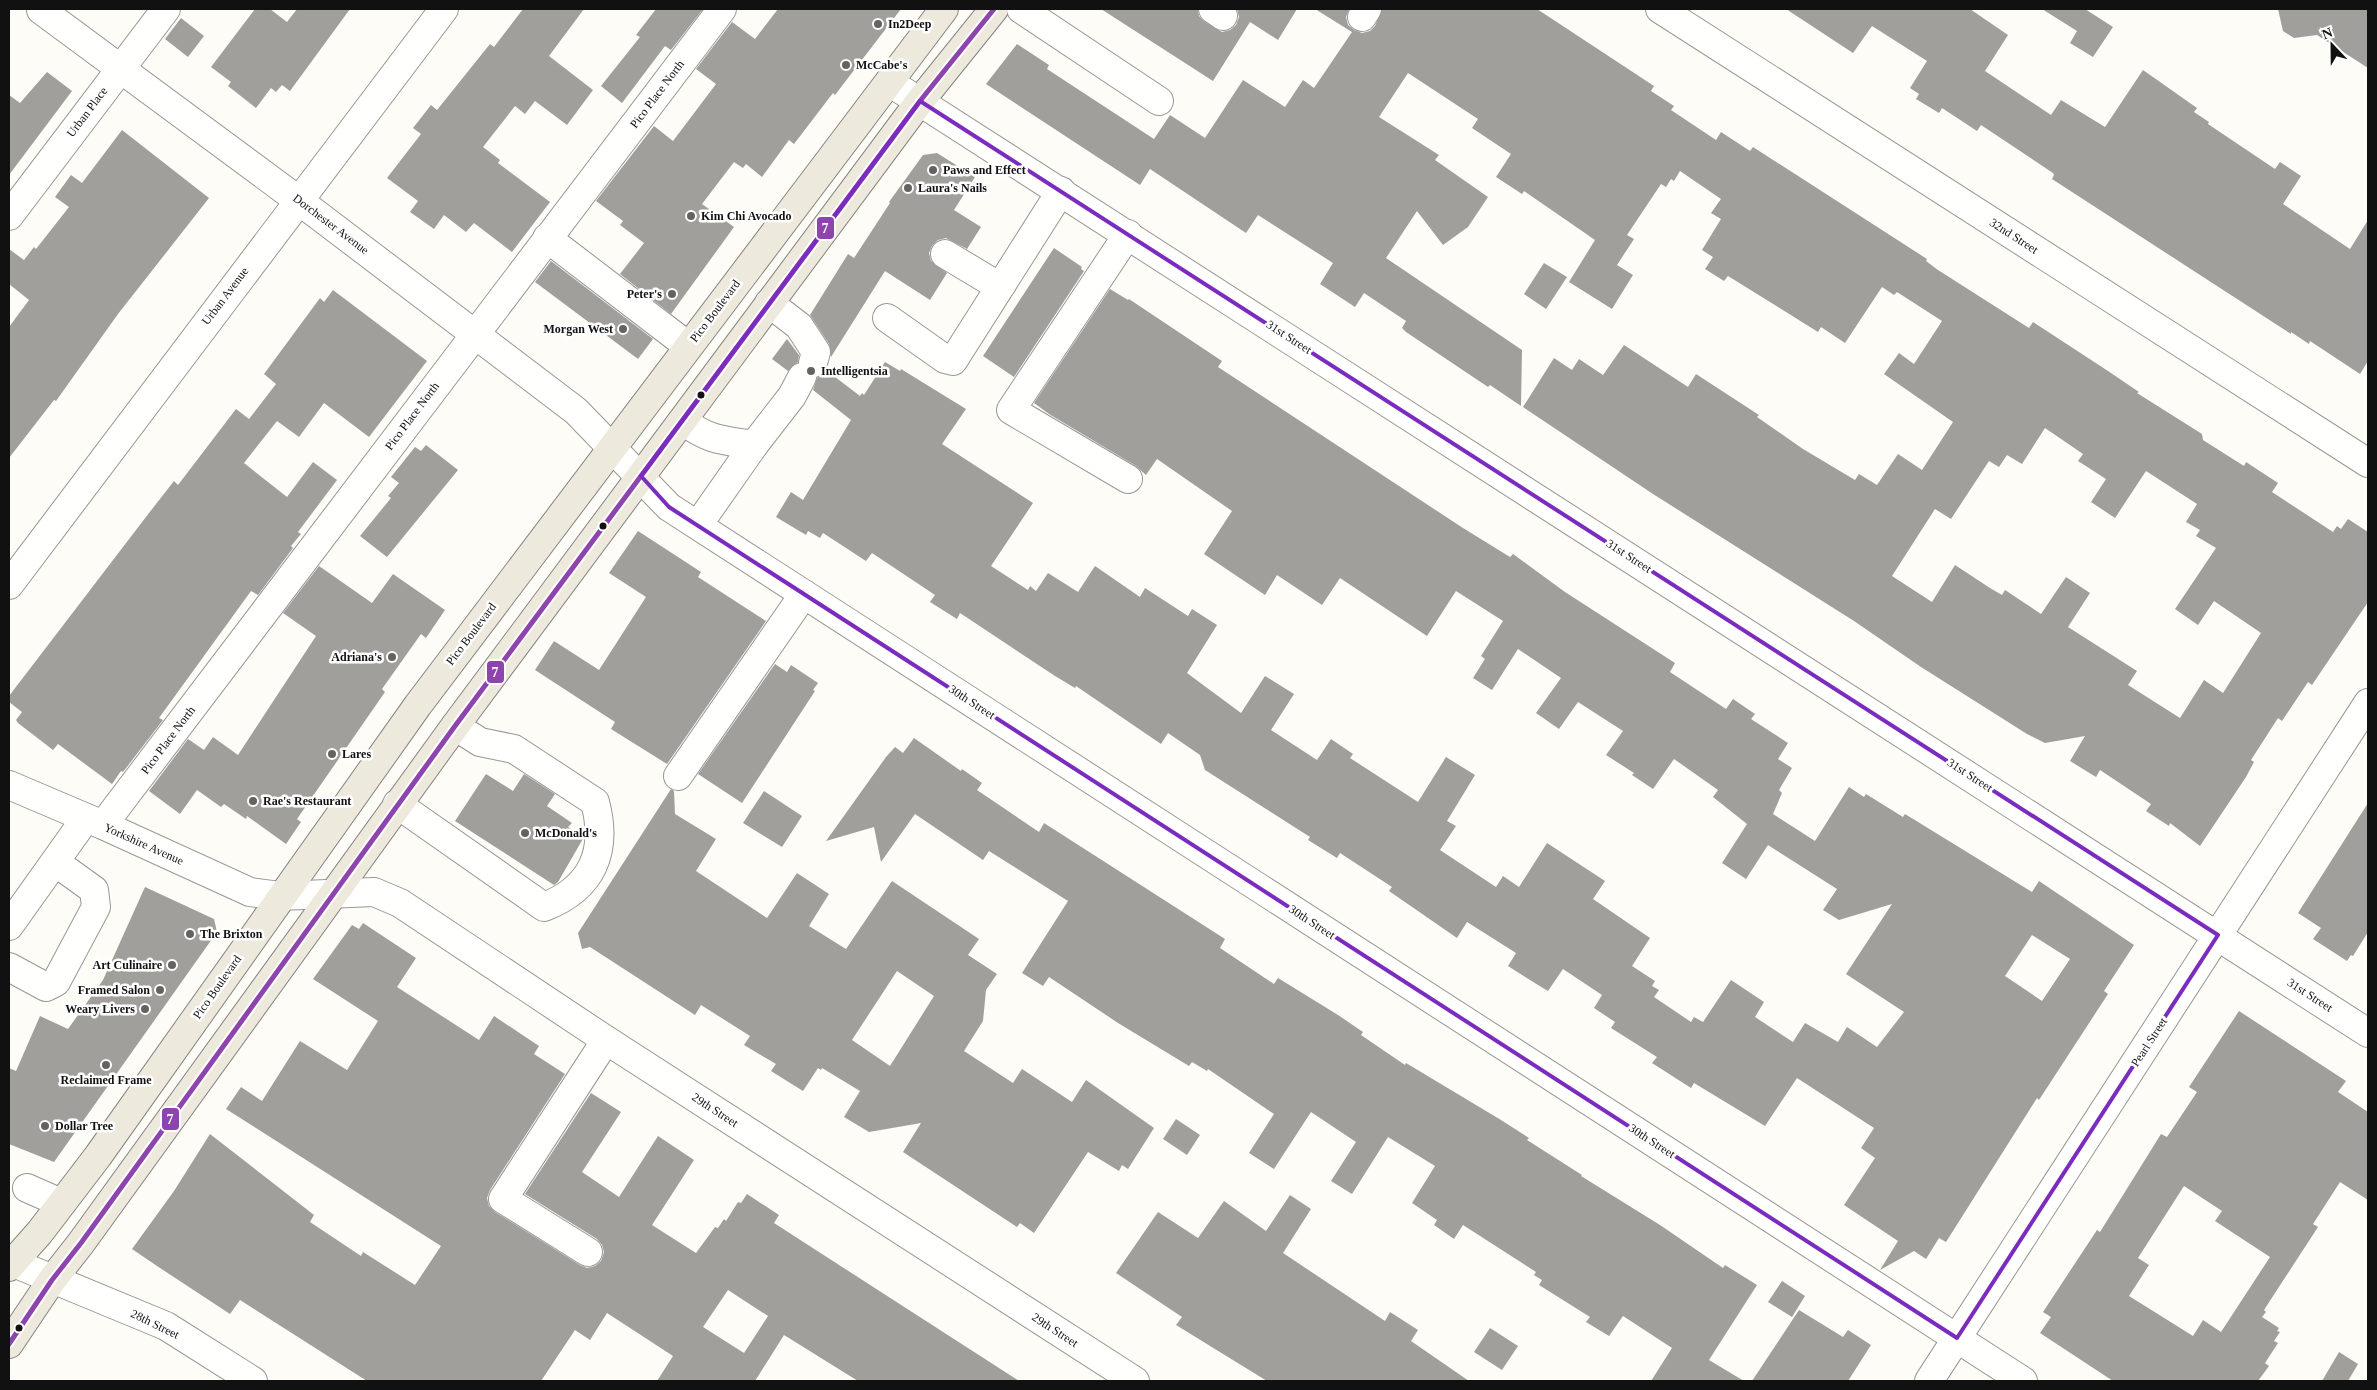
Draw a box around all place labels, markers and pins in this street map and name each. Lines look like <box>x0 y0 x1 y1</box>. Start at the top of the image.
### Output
place label: In2Deep <box>888 17 932 31</box>
marker: In2Deep <box>872 18 884 30</box>
place label: McCabe's <box>856 58 908 72</box>
marker: McCabe's <box>840 59 852 71</box>
place label: Paws and Effect <box>943 163 1026 177</box>
marker: Paws and Effect <box>927 164 939 176</box>
place label: Laura's Nails <box>918 181 987 195</box>
marker: Laura's Nails <box>902 182 914 194</box>
place label: Kim Chi Avocado <box>701 209 791 223</box>
marker: Kim Chi Avocado <box>685 210 697 222</box>
place label: Peter's <box>627 287 662 301</box>
marker: Peter's <box>666 288 678 300</box>
place label: Morgan West <box>544 322 613 336</box>
marker: Morgan West <box>617 323 629 335</box>
place label: Intelligentsia <box>821 364 888 378</box>
marker: Intelligentsia <box>805 365 817 377</box>
unlabelled marker <box>696 390 706 400</box>
unlabelled marker <box>598 521 608 531</box>
place label: Adriana's <box>331 650 382 664</box>
marker: Adriana's <box>386 651 398 663</box>
place label: Lares <box>342 747 371 761</box>
marker: Lares <box>326 748 338 760</box>
place label: Rae's Restaurant <box>263 794 351 808</box>
marker: Rae's Restaurant <box>247 795 259 807</box>
place label: McDonald's <box>535 826 597 840</box>
marker: McDonald's <box>519 827 531 839</box>
place label: The Brixton <box>200 927 263 941</box>
marker: The Brixton <box>184 928 196 940</box>
place label: Art Culinaire <box>93 958 163 972</box>
marker: Art Culinaire <box>166 959 178 971</box>
place label: Framed Salon <box>78 983 150 997</box>
marker: Framed Salon <box>154 984 166 996</box>
place label: Weary Livers <box>65 1002 135 1016</box>
marker: Weary Livers <box>139 1003 151 1015</box>
marker: Reclaimed Frame <box>100 1059 112 1071</box>
place label: Reclaimed Frame <box>61 1073 152 1087</box>
place label: Dollar Tree <box>55 1119 114 1133</box>
marker: Dollar Tree <box>39 1120 51 1132</box>
unlabelled marker <box>14 1323 24 1333</box>

